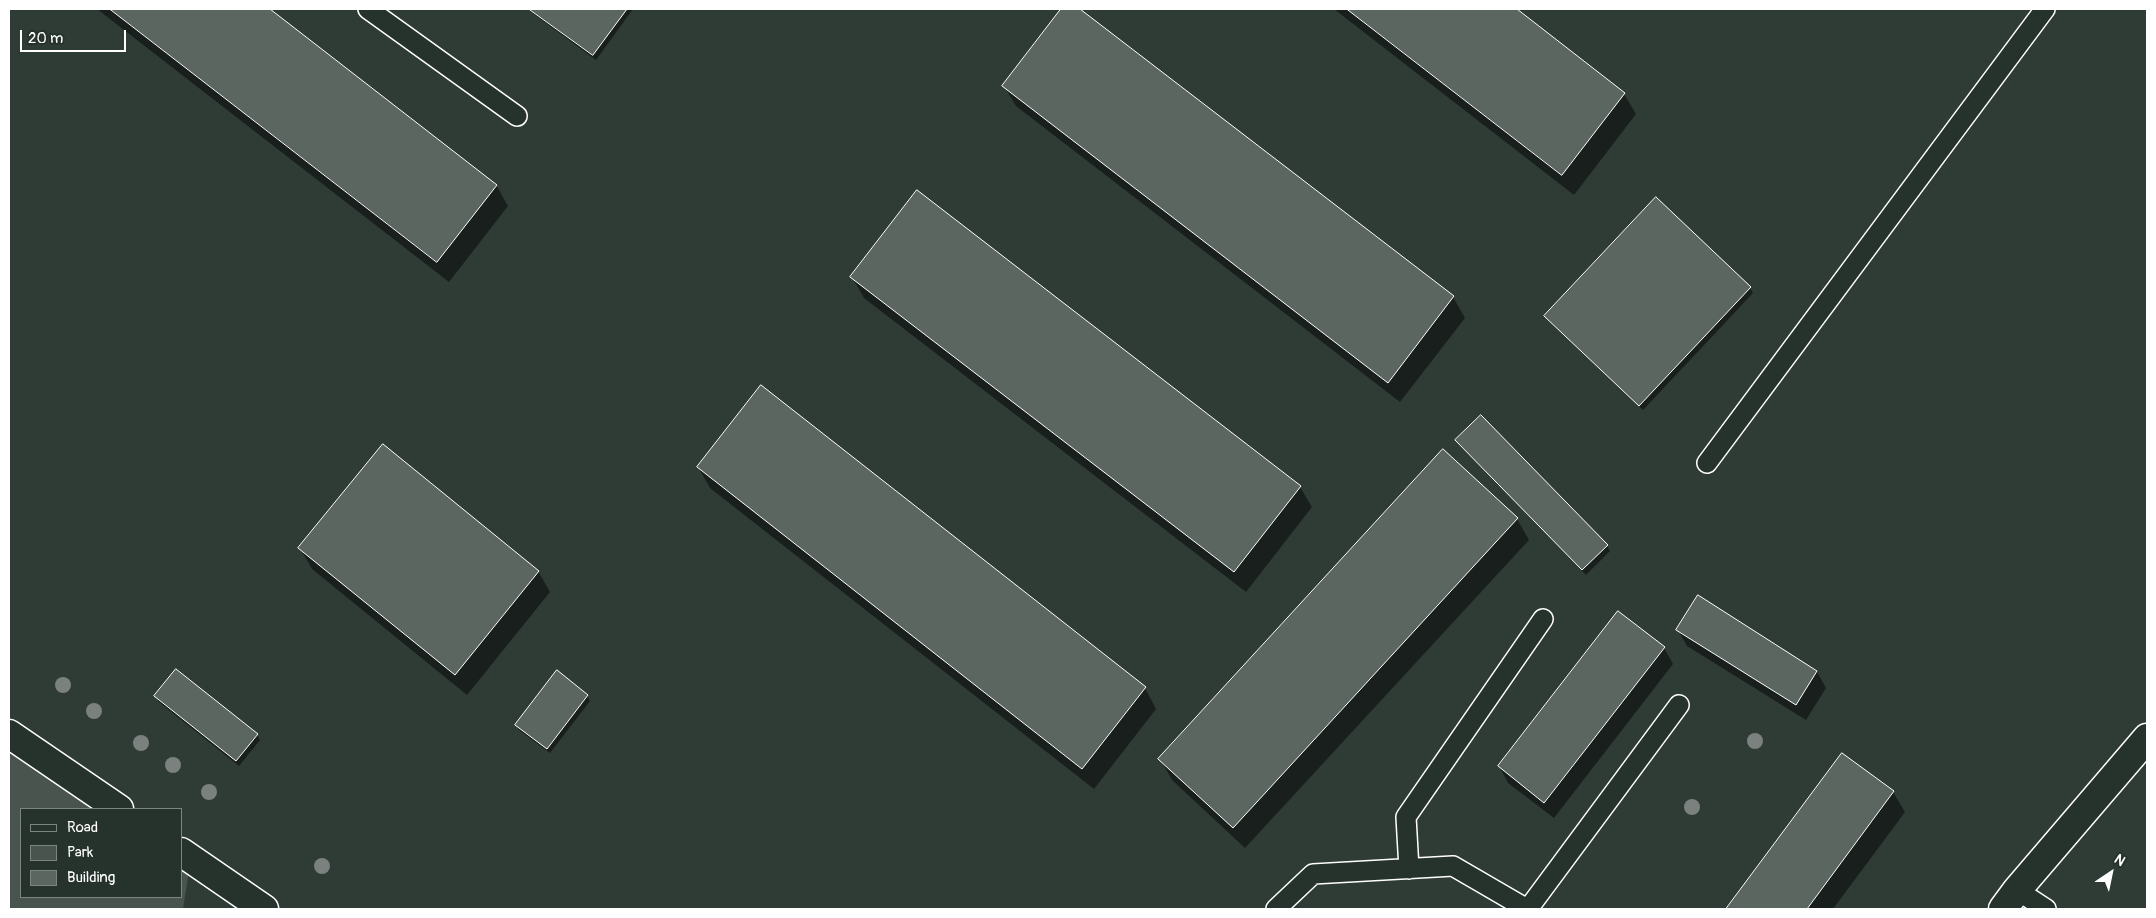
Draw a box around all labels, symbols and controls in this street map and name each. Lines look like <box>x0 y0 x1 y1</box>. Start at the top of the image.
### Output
scale bar <box>22 20 129 52</box>
text: 20 m <box>28 29 63 48</box>
legend <box>20 808 182 898</box>
text: Road <box>67 818 98 837</box>
text: Park <box>67 843 93 862</box>
north arrow <box>2086 848 2136 898</box>
text: N <box>2111 850 2128 870</box>
text: Building <box>67 868 115 887</box>

